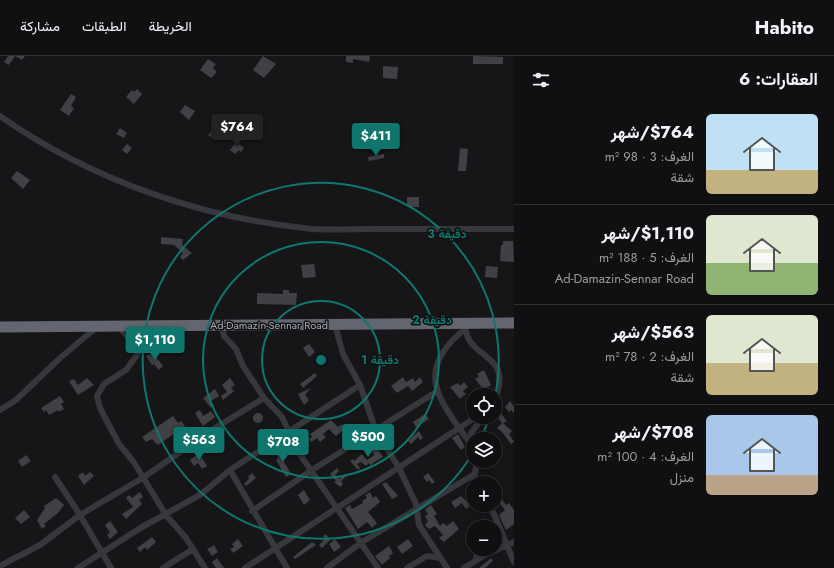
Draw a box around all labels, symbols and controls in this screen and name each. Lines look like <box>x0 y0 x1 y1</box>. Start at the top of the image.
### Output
text: Habito <box>755 14 814 41</box>
text: مشاركة <box>20 16 60 36</box>
text: الطبقات <box>82 16 126 36</box>
text: الخريطة <box>148 16 192 36</box>
text: العقارات: 6 <box>739 67 818 91</box>
icon: filters <box>530 69 552 91</box>
pin: $764 <box>213 114 261 148</box>
text: $764 <box>220 117 254 136</box>
text: $764/شهر <box>611 120 694 144</box>
pin: $411 <box>352 123 400 157</box>
text: $411 <box>361 126 391 145</box>
icon: home <box>738 130 786 178</box>
text: الغرف: 3 · 98 m² <box>605 147 694 166</box>
text: شقة <box>671 168 694 187</box>
text: $1,110/شهر <box>602 221 694 245</box>
text: 3 دقيقة <box>427 225 467 243</box>
icon: home <box>738 231 786 279</box>
text: الغرف: 5 · 188 m² <box>599 248 694 267</box>
text: Ad-Damazin-Sennar Road <box>555 269 694 288</box>
text: 2 دقيقة <box>412 311 452 329</box>
street label: Ad-Damazin-Sennar Road <box>210 317 328 333</box>
text: $563/شهر <box>611 320 694 344</box>
pin: $1,110 <box>122 327 188 361</box>
text: $1,110 <box>135 330 175 349</box>
icon: home <box>738 331 786 379</box>
text: الغرف: 2 · 78 m² <box>605 347 694 366</box>
text: 1 دقيقة <box>361 351 399 369</box>
centre of rings <box>314 353 328 367</box>
text: شقة <box>671 368 694 387</box>
map controls <box>466 388 502 556</box>
button: locate <box>466 388 502 424</box>
text: $708/شهر <box>612 420 694 444</box>
pin: $500 <box>344 424 392 458</box>
pin: $563 <box>175 427 223 461</box>
text: $500 <box>351 427 385 446</box>
pin: $708 <box>259 429 307 463</box>
text: $563 <box>182 430 216 449</box>
icon: home <box>738 431 786 479</box>
text: $708 <box>267 432 299 451</box>
button: layers <box>466 432 502 468</box>
text: الغرف: 4 · 100 m² <box>597 447 694 466</box>
text: منزل <box>670 468 694 487</box>
button: + <box>466 476 502 512</box>
button: − <box>466 520 502 556</box>

